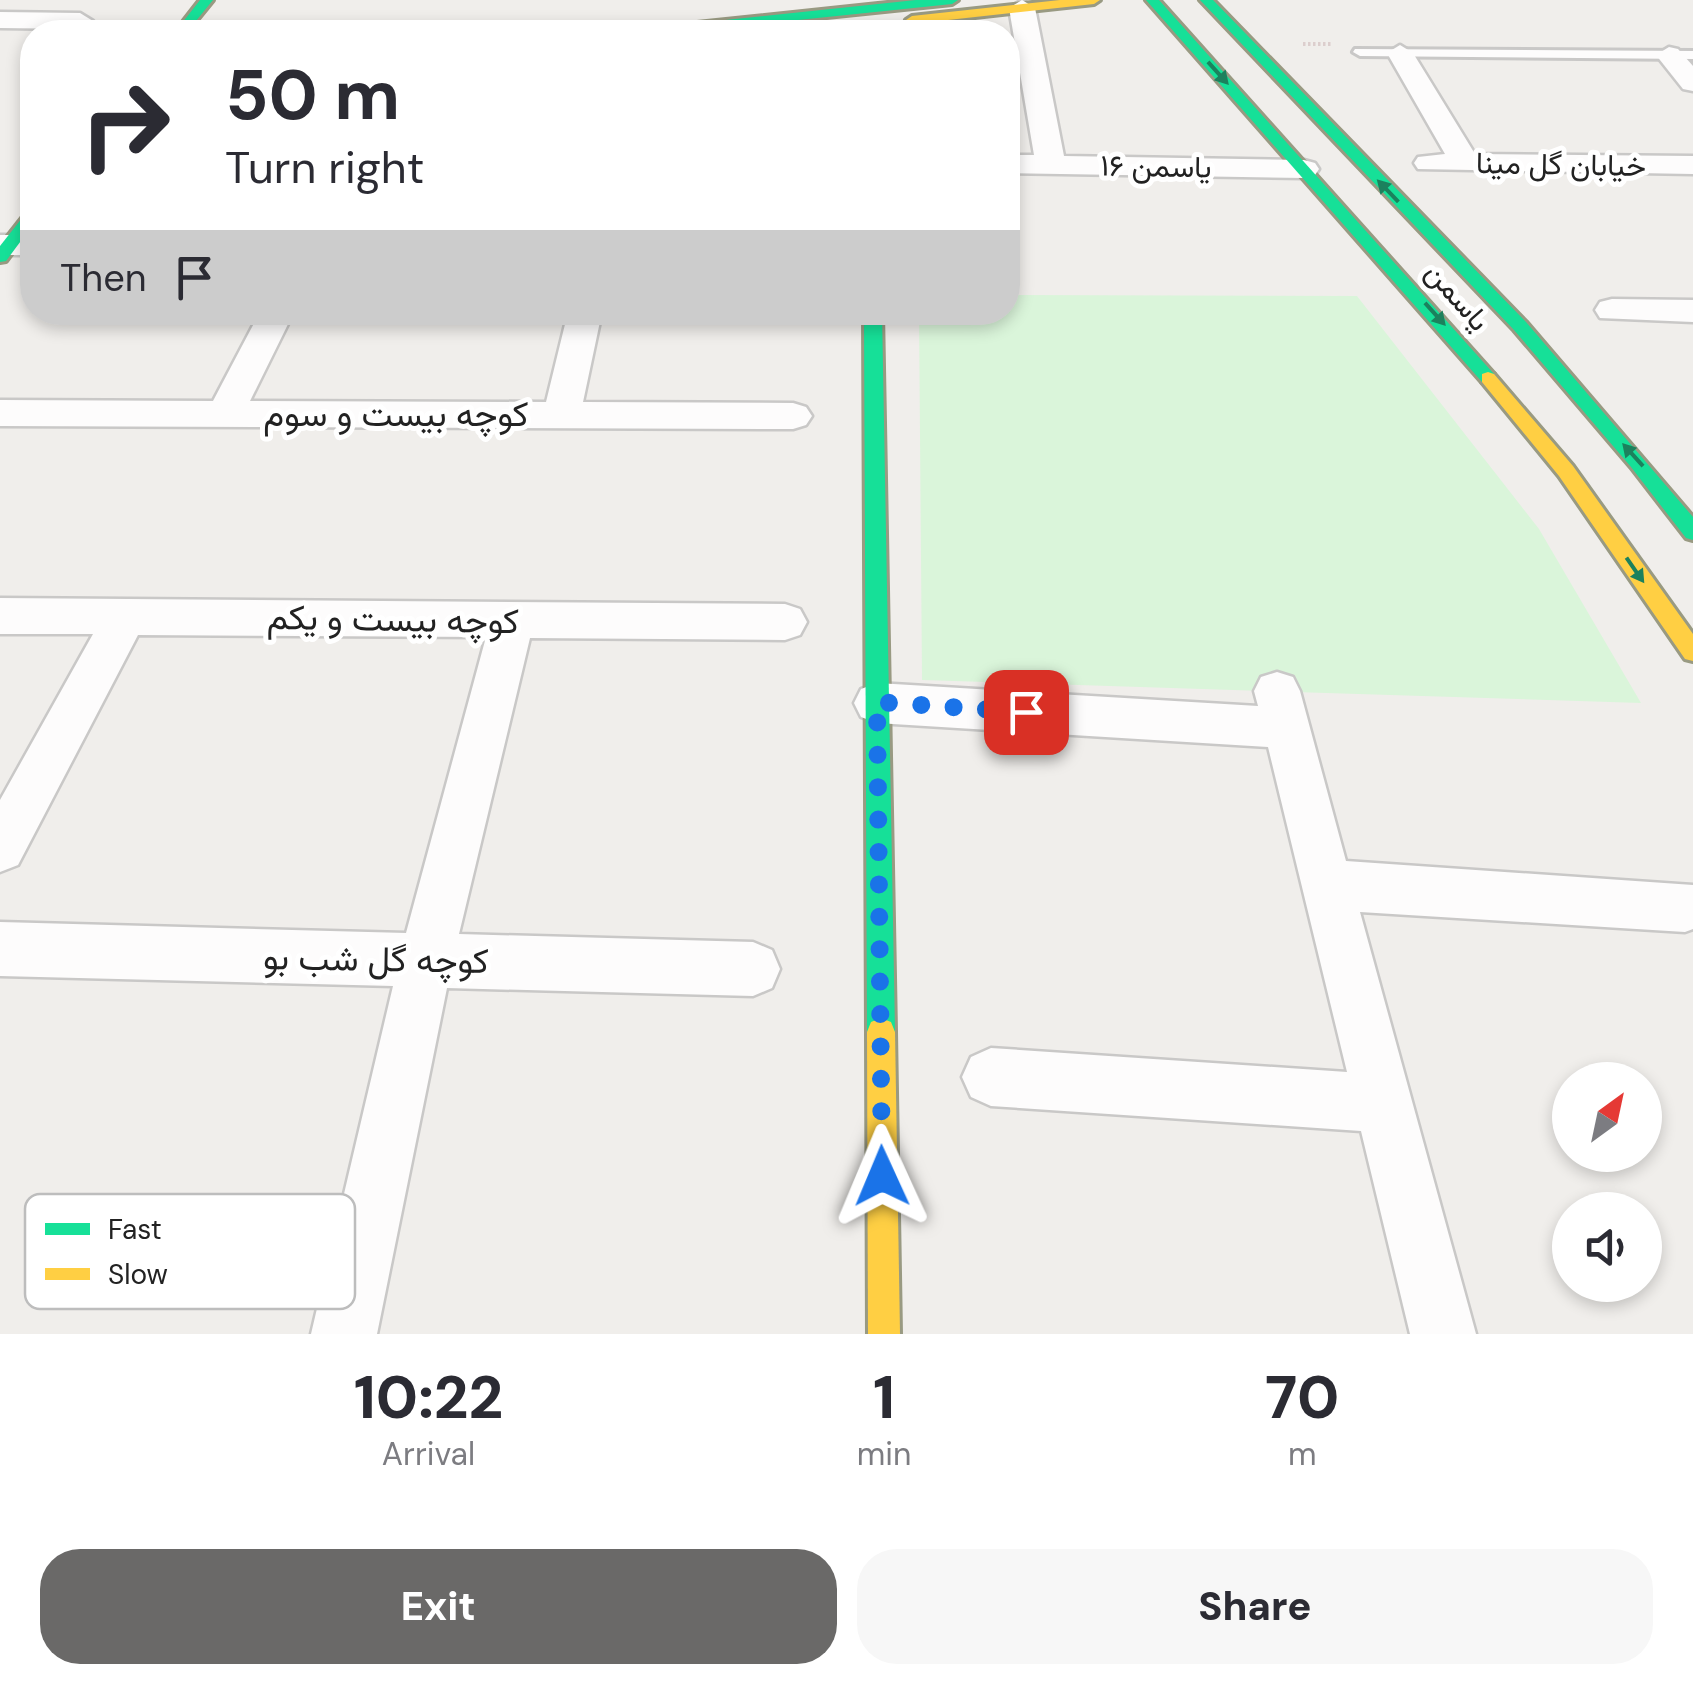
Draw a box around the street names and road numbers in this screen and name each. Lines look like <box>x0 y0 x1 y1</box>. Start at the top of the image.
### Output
street label: خیابان گل مینا <box>1476 143 1646 185</box>
street label: یاسمن ۱۶ <box>1100 146 1212 186</box>
street label: یاسمن <box>1417 253 1499 339</box>
street label: کوچه بیست و سوم <box>263 391 529 438</box>
street label: کوچه بیست و یکم <box>266 594 519 645</box>
street label: کوچه گل شب بو <box>263 934 489 985</box>

